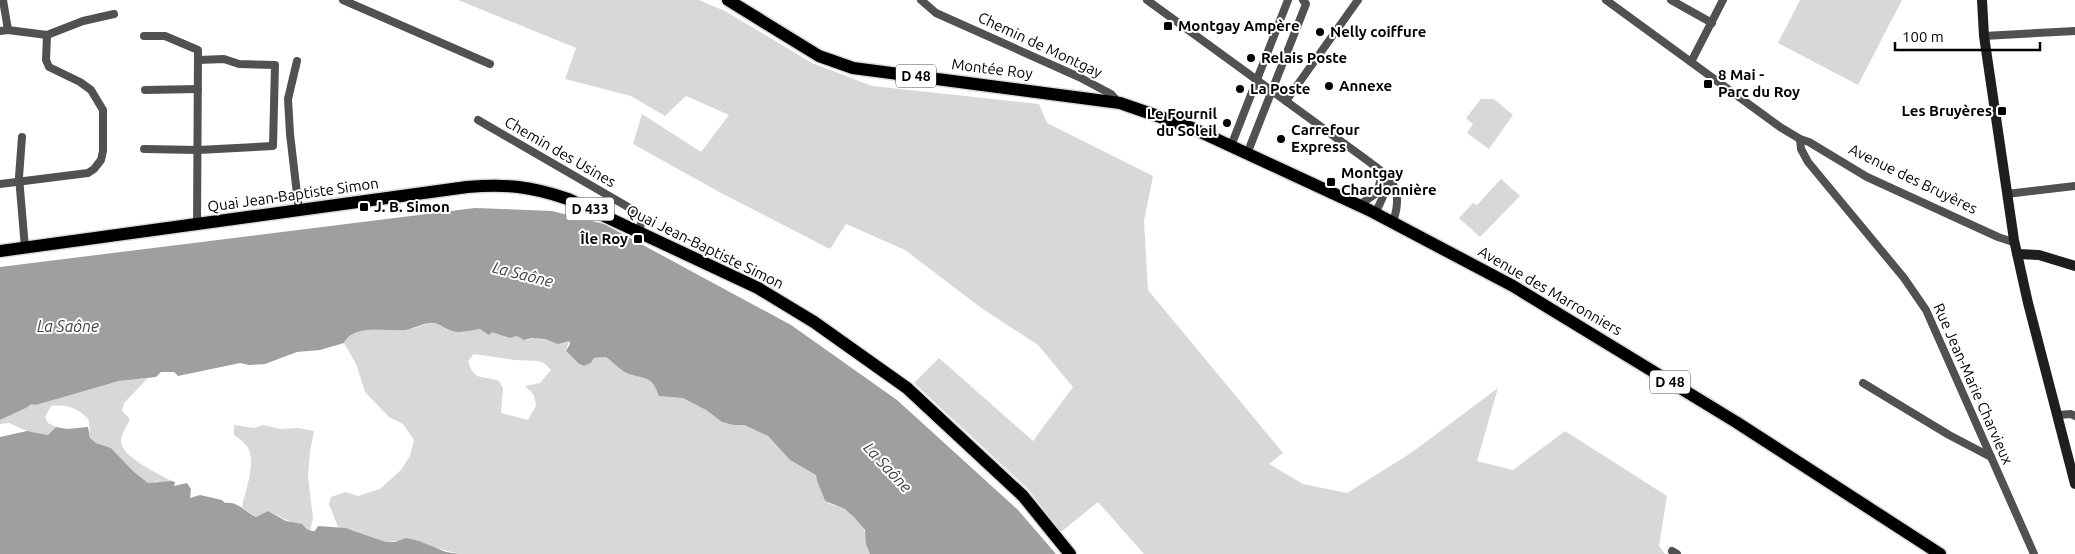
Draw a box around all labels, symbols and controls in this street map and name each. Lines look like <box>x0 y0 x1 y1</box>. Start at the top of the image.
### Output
street label: Chemin de Montgay <box>975 8 1105 81</box>
place label: Montgay Ampère <box>1178 17 1300 34</box>
marker: Montgay Ampère <box>1162 20 1174 32</box>
scale bar <box>1895 20 2040 52</box>
place label: Nelly coiffure <box>1330 23 1426 40</box>
marker: Nelly coiffure <box>1314 26 1326 38</box>
text: 100 m <box>1902 28 1944 45</box>
place label: Relais Poste <box>1261 49 1347 66</box>
marker: Relais Poste <box>1245 52 1257 64</box>
street label: Montée Roy <box>951 55 1034 82</box>
road number: D 48 <box>896 64 936 88</box>
place label: 8 Mai - Parc du Roy <box>1718 66 1800 100</box>
place label: Annexe <box>1339 77 1392 94</box>
marker: 8 Mai - Parc du Roy <box>1702 78 1714 90</box>
place label: La Poste <box>1250 80 1310 97</box>
marker: Annexe <box>1323 80 1335 92</box>
marker: La Poste <box>1234 83 1246 95</box>
place label: Les Bruyères <box>1902 102 1992 119</box>
place label: Le Fournil du Soleil <box>1147 105 1217 139</box>
marker: Les Bruyères <box>1996 105 2008 117</box>
street label: Chemin des Usines <box>502 113 619 190</box>
marker: Le Fournil du Soleil <box>1221 117 1233 129</box>
place label: Carrefour Express <box>1291 121 1361 155</box>
marker: Carrefour Express <box>1275 133 1287 145</box>
street label: Avenue des Bruyères <box>1846 140 1980 217</box>
place label: Montgay Chardonnière <box>1341 164 1437 198</box>
street label: Quai Jean-Baptiste Simon <box>206 174 380 215</box>
marker: Montgay Chardonnière <box>1325 176 1337 188</box>
place label: J. B. Simon <box>374 198 450 215</box>
road number: D 433 <box>566 198 614 220</box>
marker: J. B. Simon <box>358 201 370 213</box>
street label: Quai Jean-Baptiste Simon <box>624 201 787 292</box>
place label: Île Roy <box>580 230 628 247</box>
marker: Île Roy <box>632 233 644 245</box>
street label: Avenue des Marronniers <box>1475 242 1625 339</box>
water label: La Saône <box>491 258 555 290</box>
street label: Rue Jean-Marie Charvieux <box>1930 301 2017 467</box>
water label: La Saône <box>37 317 99 335</box>
road number: D 48 <box>1650 371 1690 394</box>
water label: La Saône <box>860 438 916 496</box>

